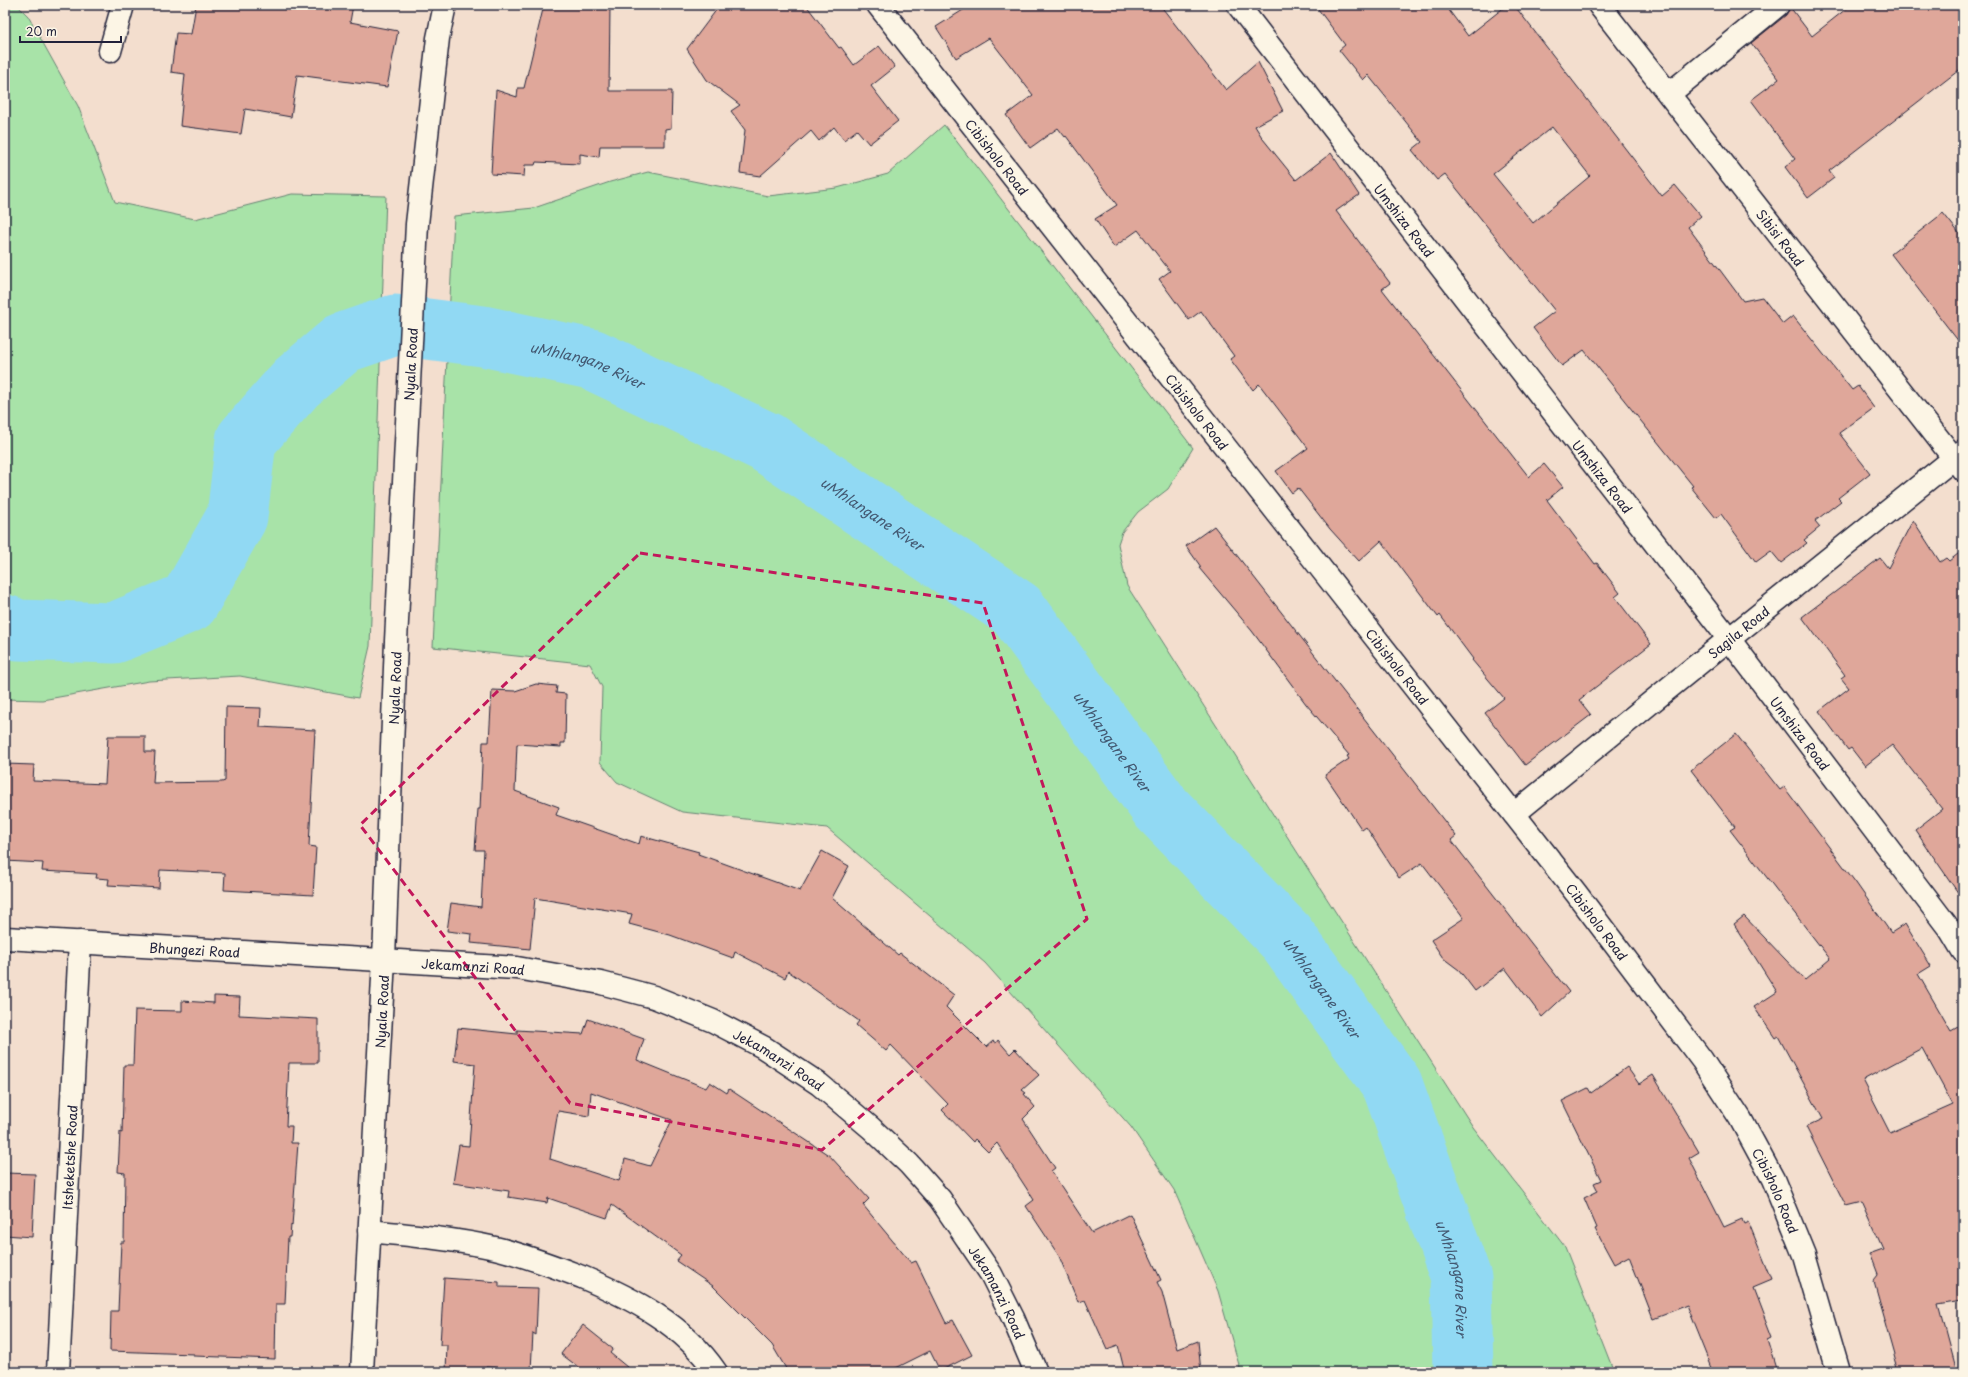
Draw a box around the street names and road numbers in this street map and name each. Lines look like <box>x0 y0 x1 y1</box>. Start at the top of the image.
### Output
street label: Cibisholo Road <box>961 115 1033 199</box>
street label: Umshiza Road <box>1370 179 1439 261</box>
street label: Sibisi Road <box>1752 205 1809 270</box>
street label: Nyala Road <box>399 327 421 401</box>
street label: Cibisholo Road <box>1161 369 1234 454</box>
street label: Umshiza Road <box>1568 435 1638 517</box>
street label: Sagila Road <box>1703 601 1773 662</box>
street label: Cibisholo Road <box>1362 624 1434 708</box>
street label: Nyala Road <box>383 651 405 725</box>
street label: Umshiza Road <box>1766 692 1835 774</box>
street label: Cibisholo Road <box>1562 879 1633 964</box>
street label: Bhungezi Road <box>148 937 241 961</box>
street label: Jekamanzi Road <box>421 953 527 979</box>
street label: Nyala Road <box>370 974 393 1049</box>
street label: Jekamanzi Road <box>730 1024 829 1095</box>
street label: Itsheketshe Road <box>57 1104 81 1210</box>
street label: Cibisholo Road <box>1748 1144 1804 1236</box>
street label: Jekamanzi Road <box>965 1241 1030 1342</box>

